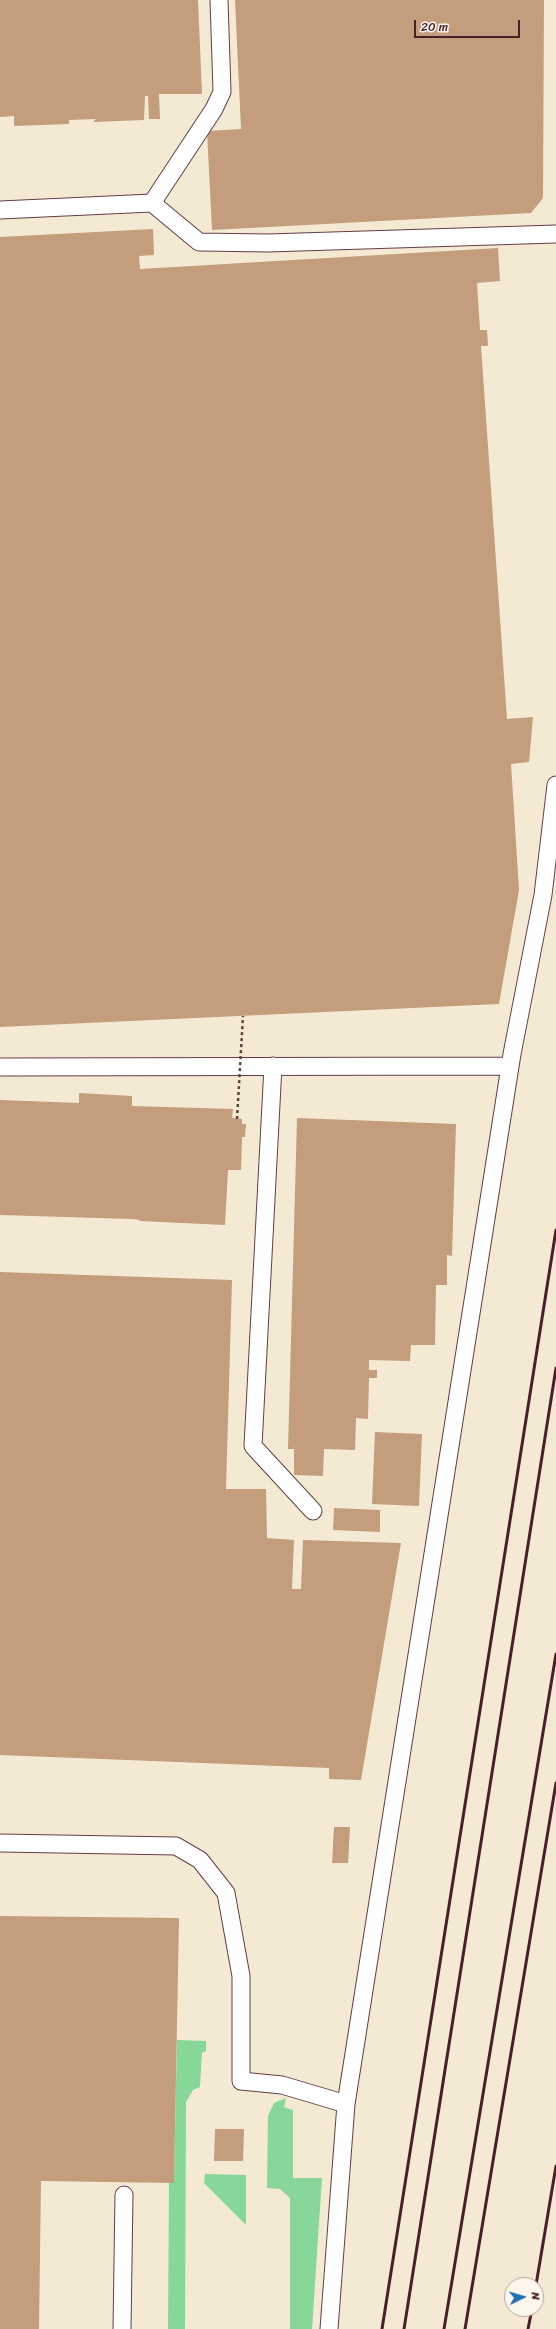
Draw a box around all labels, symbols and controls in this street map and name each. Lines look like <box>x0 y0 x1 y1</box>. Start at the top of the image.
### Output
scale bar <box>416 12 522 38</box>
text: 20 m <box>421 16 448 38</box>
north arrow <box>504 2277 544 2317</box>
text: N <box>526 2291 545 2301</box>

